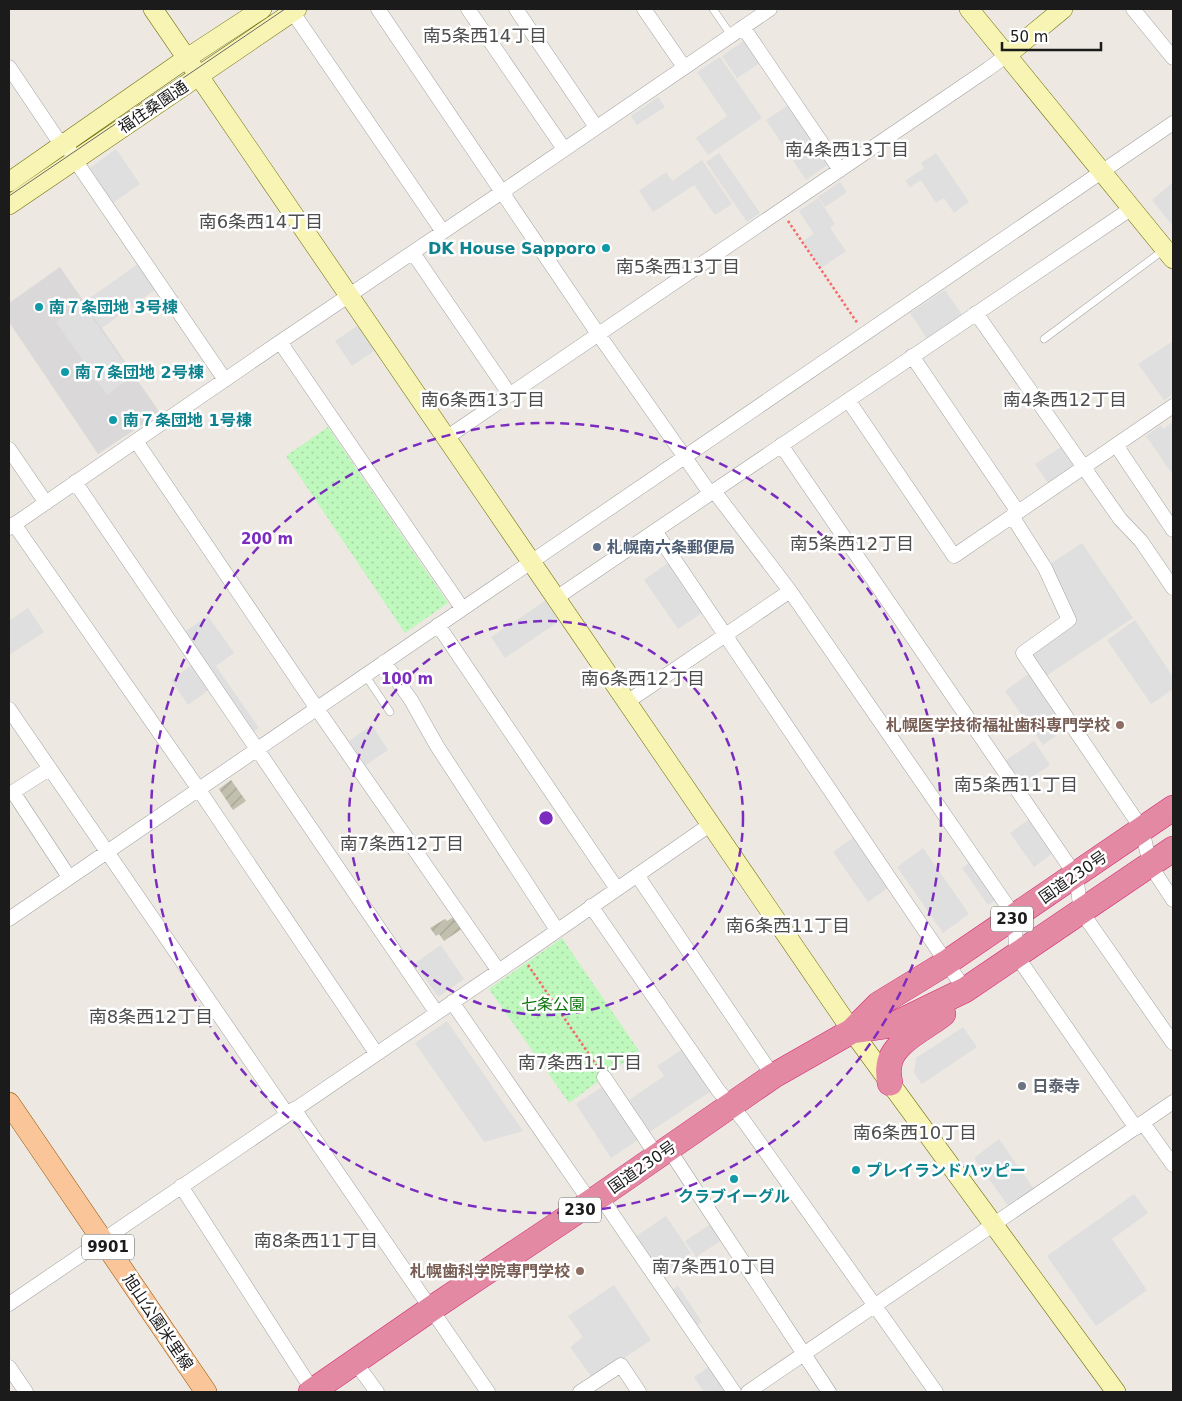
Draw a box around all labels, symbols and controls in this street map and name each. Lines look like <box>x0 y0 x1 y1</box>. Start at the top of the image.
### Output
scale bar <box>1002 20 1101 52</box>
district label: 南5条西14丁目 <box>423 25 547 46</box>
text: 50 m <box>1010 28 1048 46</box>
street label: 福住桑園通 <box>115 77 191 137</box>
district label: 南4条西13丁目 <box>785 139 909 160</box>
district label: 南6条西14丁目 <box>199 211 323 232</box>
place label: DK House Sapporo <box>428 239 596 258</box>
marker: DK House Sapporo <box>600 242 612 254</box>
district label: 南5条西13丁目 <box>616 256 740 277</box>
place label: 南７条団地 3号棟 <box>49 298 178 317</box>
marker: 南７条団地 3号棟 <box>33 301 45 313</box>
place label: 南７条団地 2号棟 <box>75 363 204 382</box>
marker: 南７条団地 2号棟 <box>59 366 71 378</box>
district label: 南6条西13丁目 <box>421 389 545 410</box>
district label: 南4条西12丁目 <box>1003 389 1127 410</box>
place label: 南７条団地 1号棟 <box>123 411 252 430</box>
marker: 南７条団地 1号棟 <box>107 414 119 426</box>
text: 200 m <box>241 530 293 548</box>
district label: 南5条西12丁目 <box>790 533 914 554</box>
place label: 札幌南六条郵便局 <box>607 538 735 557</box>
marker: 札幌南六条郵便局 <box>591 541 603 553</box>
district label: 南6条西12丁目 <box>581 668 705 689</box>
text: 100 m <box>381 670 433 688</box>
place label: 札幌医学技術福祉歯科専門学校 <box>886 716 1110 735</box>
marker: 札幌医学技術福祉歯科専門学校 <box>1114 719 1126 731</box>
district label: 南5条西11丁目 <box>954 774 1078 795</box>
centre of rings <box>537 809 555 827</box>
district label: 南7条西12丁目 <box>340 833 464 854</box>
street label: 国道230号 <box>1035 847 1111 907</box>
road number: 230 <box>991 906 1033 932</box>
district label: 南6条西11丁目 <box>726 915 850 936</box>
park label: 七条公園 <box>521 995 585 1014</box>
district label: 南8条西12丁目 <box>89 1006 213 1027</box>
district label: 南7条西11丁目 <box>518 1052 642 1073</box>
place label: 日泰寺 <box>1032 1077 1080 1096</box>
marker: 日泰寺 <box>1016 1080 1028 1092</box>
district label: 南6条西10丁目 <box>853 1122 977 1143</box>
street label: 国道230号 <box>604 1137 680 1197</box>
place label: プレイランドハッピー <box>866 1161 1026 1180</box>
marker: プレイランドハッピー <box>850 1164 862 1176</box>
marker: クラブイーグル <box>728 1173 740 1185</box>
place label: クラブイーグル <box>678 1187 790 1206</box>
road number: 230 <box>559 1198 601 1222</box>
district label: 南8条西11丁目 <box>254 1230 378 1251</box>
road number: 9901 <box>82 1234 134 1260</box>
district label: 南7条西10丁目 <box>652 1256 776 1277</box>
place label: 札幌歯科学院専門学校 <box>410 1262 570 1281</box>
marker: 札幌歯科学院専門学校 <box>574 1265 586 1277</box>
street label: 旭山公園米里線 <box>119 1270 197 1374</box>

